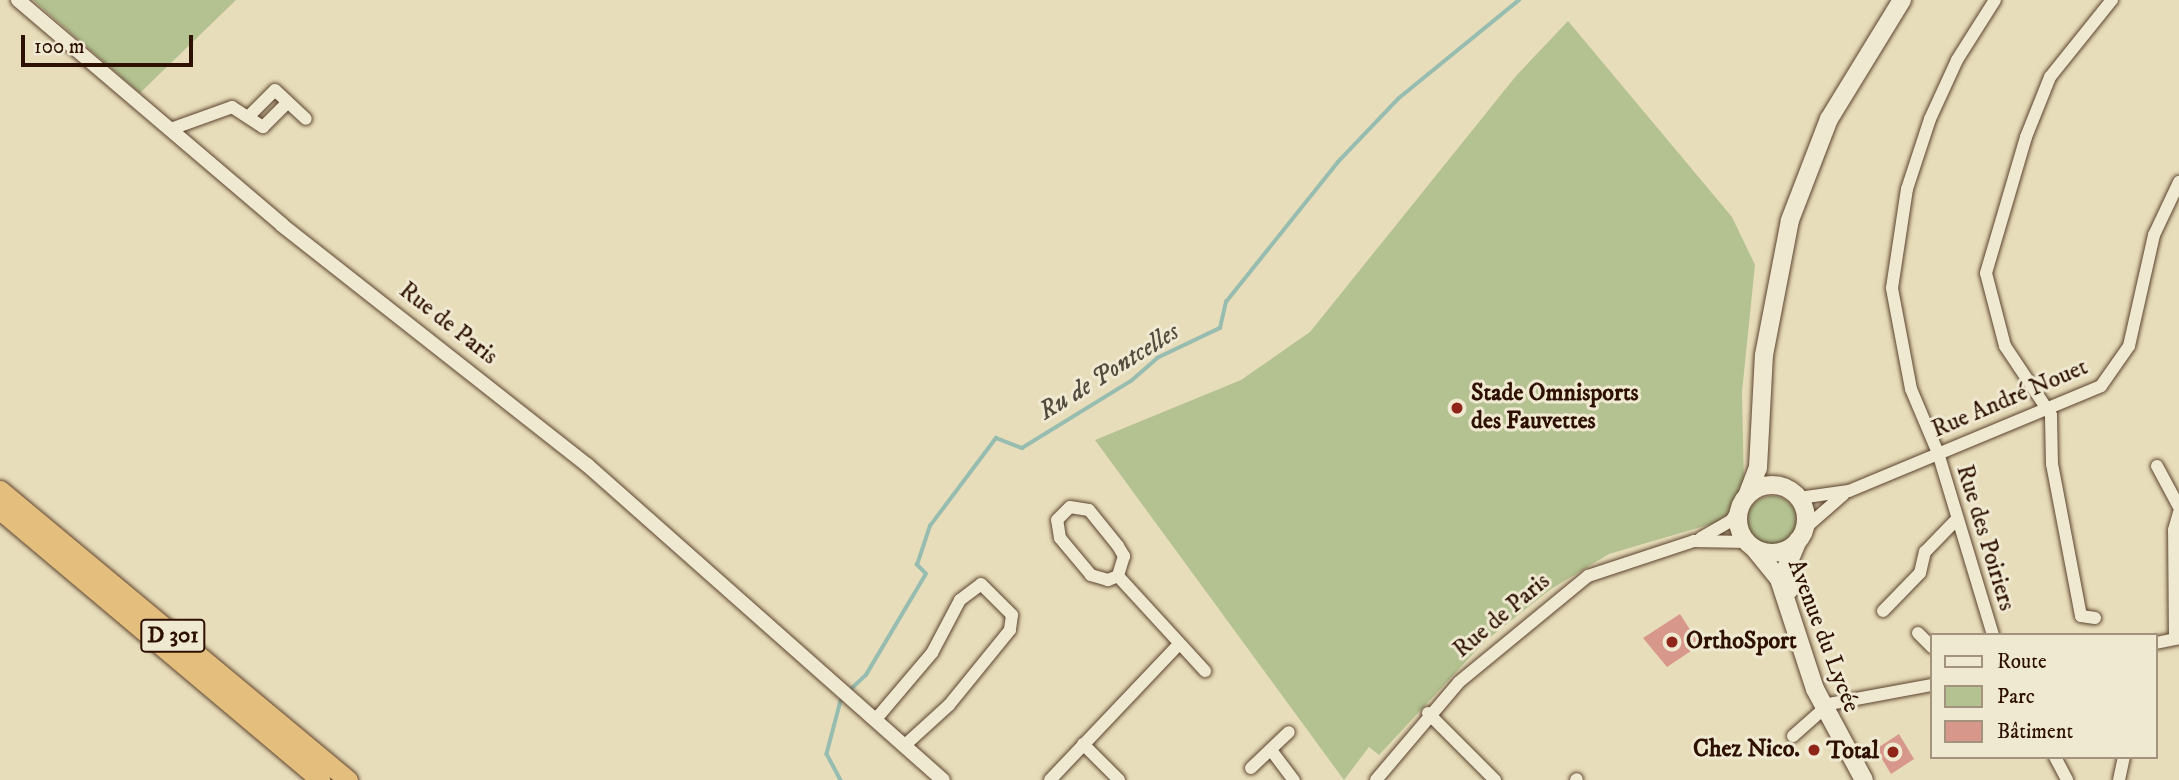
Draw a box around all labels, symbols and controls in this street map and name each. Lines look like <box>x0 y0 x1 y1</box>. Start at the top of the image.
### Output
scale bar <box>24 21 196 65</box>
text: 100 m <box>34 34 85 60</box>
street label: Rue de Paris <box>393 277 503 371</box>
water label: Ru de Pontcelles <box>1033 316 1185 428</box>
street label: Rue André Nouet <box>1928 353 2092 445</box>
place label: Stade Omnisports des Fauvettes <box>1471 380 1639 436</box>
marker: Stade Omnisports des Fauvettes <box>1449 400 1465 416</box>
street label: Rue des Poiriers <box>1949 462 2021 614</box>
street label: Avenue du Lycée <box>1781 555 1865 717</box>
street label: Rue de Paris <box>1448 567 1556 665</box>
road number: D 301 <box>140 616 206 656</box>
place label: OrthoSport <box>1686 628 1797 656</box>
legend <box>1930 633 2158 759</box>
marker: OrthoSport <box>1664 634 1680 650</box>
text: Route <box>1997 649 2047 675</box>
text: Parc <box>1997 684 2035 710</box>
text: Bâtiment <box>1997 719 2073 745</box>
place label: Chez Nico. <box>1693 736 1800 764</box>
place label: Total <box>1827 738 1879 766</box>
marker: Chez Nico. <box>1806 742 1822 758</box>
marker: Total <box>1885 744 1901 760</box>

